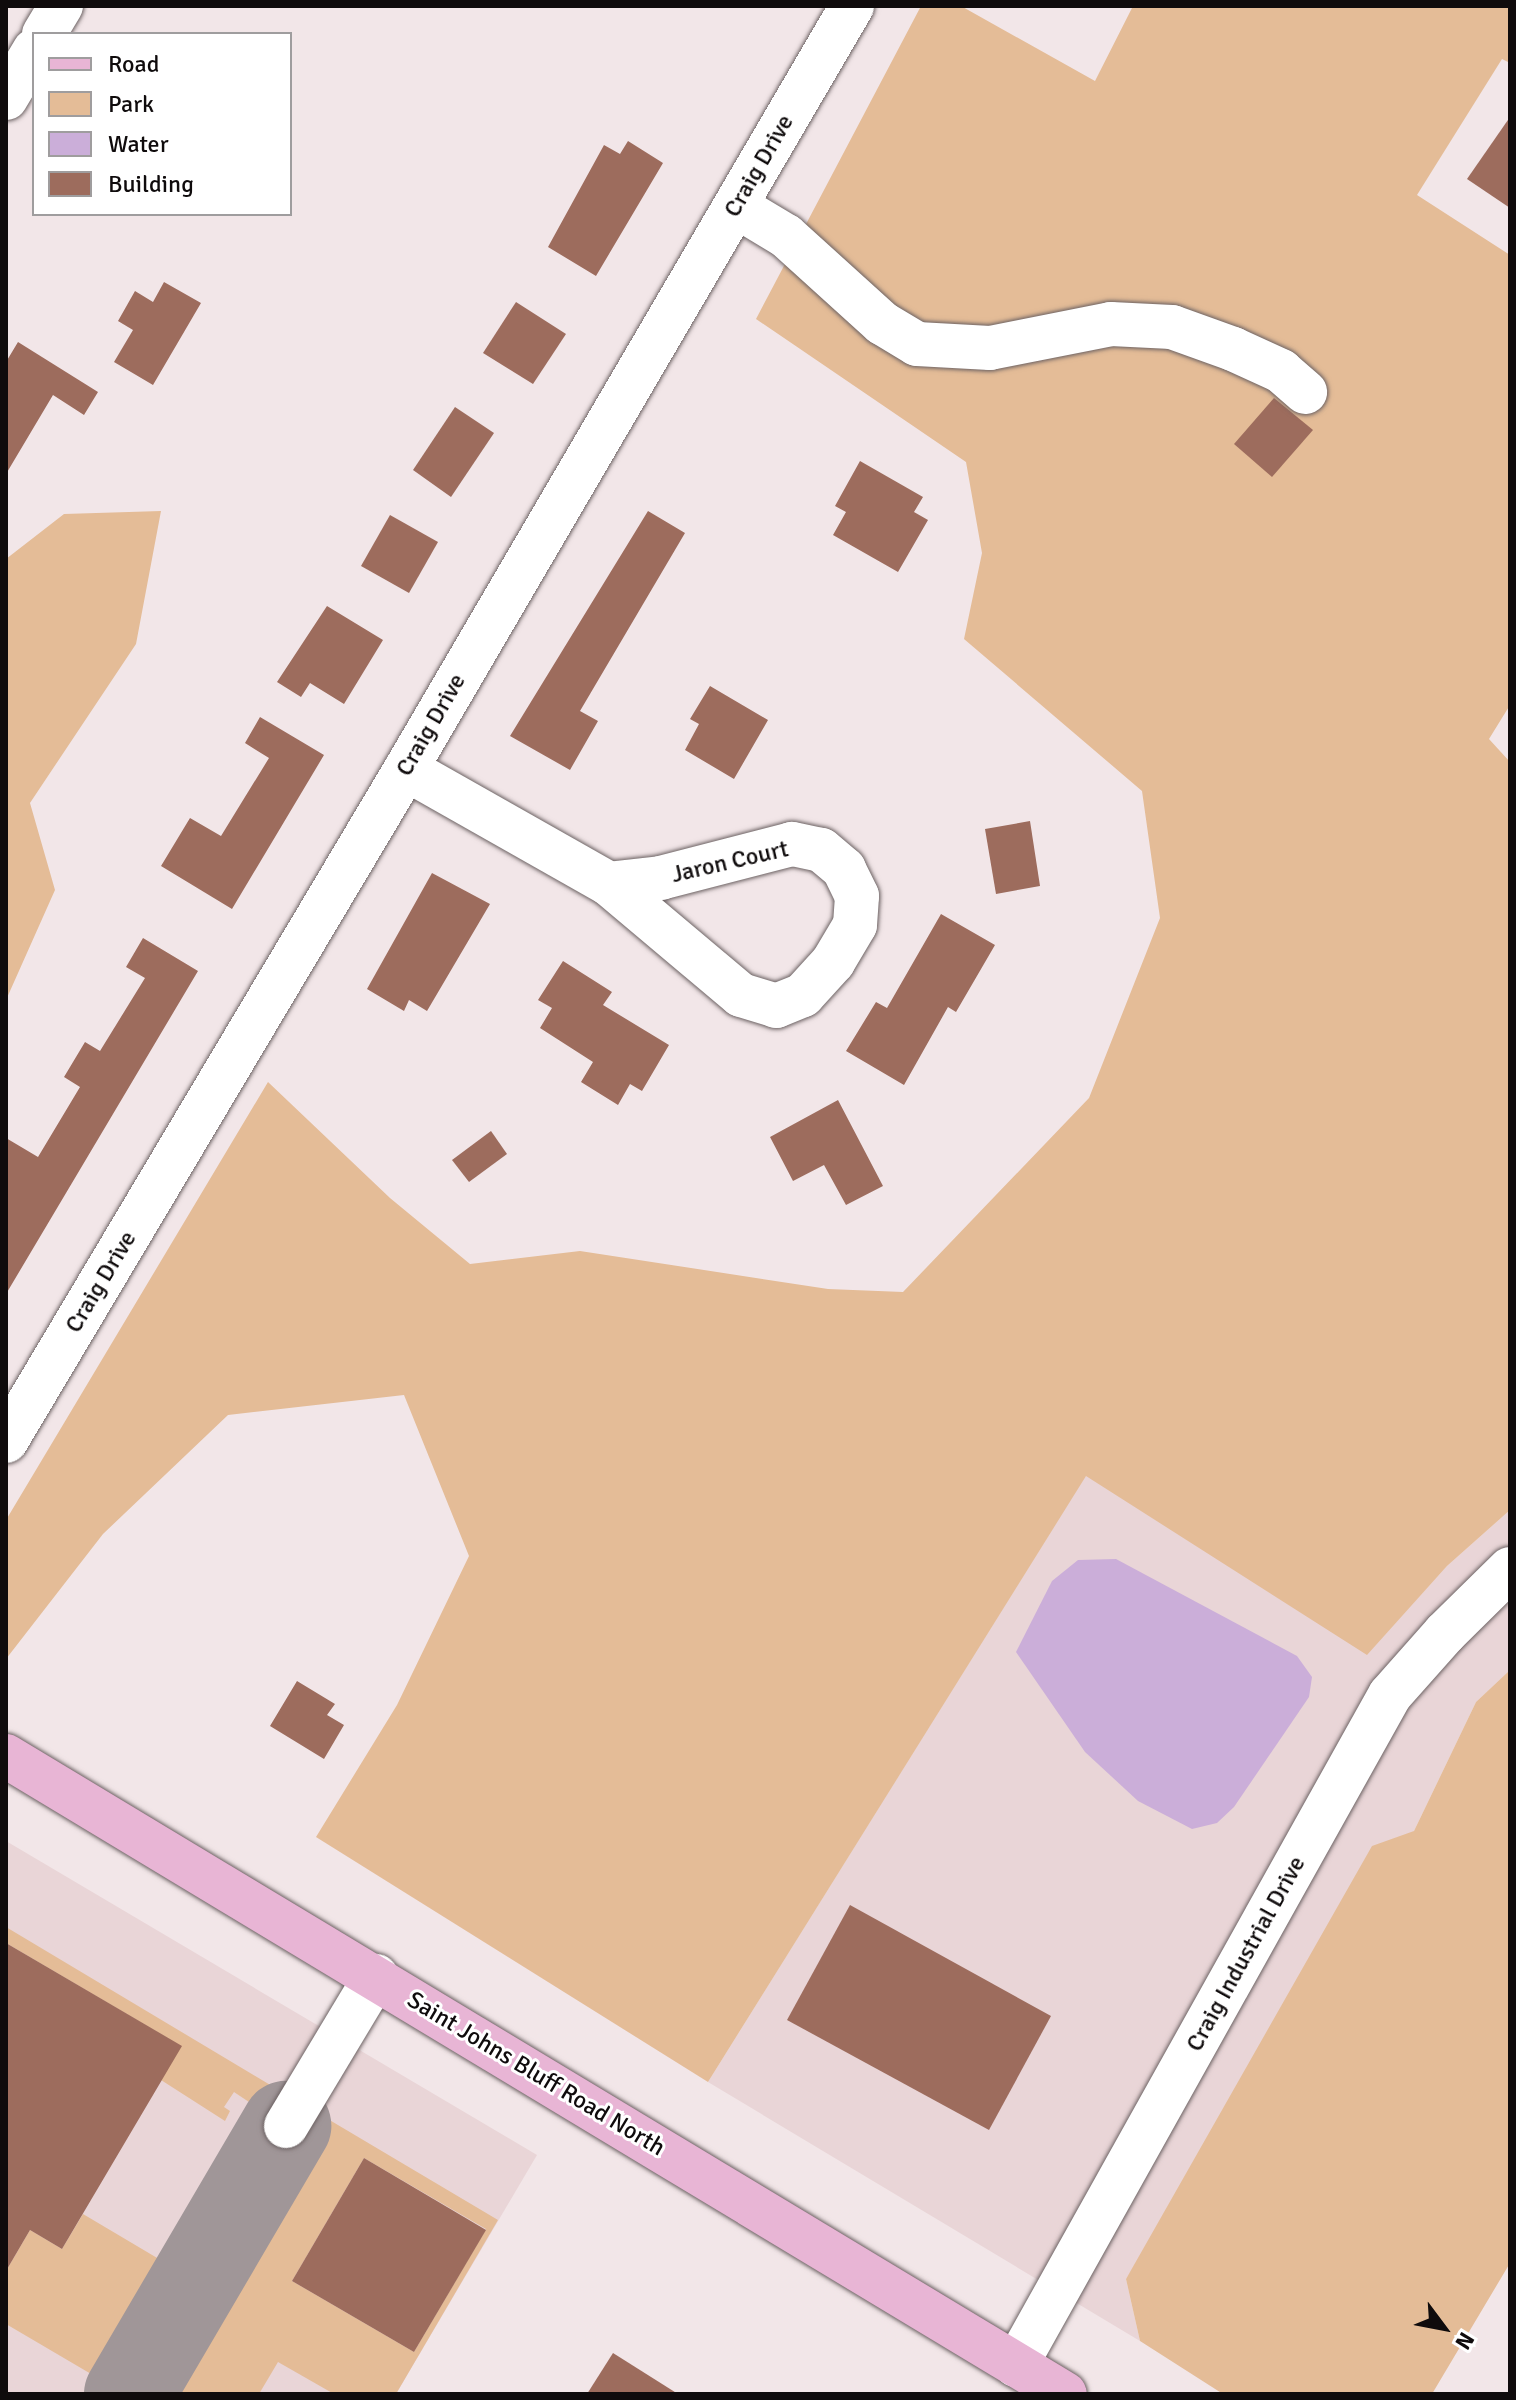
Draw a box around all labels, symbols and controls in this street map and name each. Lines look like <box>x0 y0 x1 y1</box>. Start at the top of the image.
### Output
legend <box>32 32 292 216</box>
text: Road <box>108 49 159 79</box>
text: Park <box>108 89 154 119</box>
street label: Craig Drive <box>718 110 800 222</box>
text: Water <box>108 129 168 159</box>
text: Building <box>108 169 194 199</box>
street label: Craig Drive <box>390 669 472 781</box>
street label: Jaron Court <box>669 835 791 889</box>
street label: Craig Drive <box>59 1226 143 1338</box>
street label: Craig Industrial Drive <box>1180 1851 1312 2057</box>
street label: Saint Johns Bluff Road North <box>402 1986 670 2162</box>
north arrow <box>1404 2288 1484 2368</box>
text: N <box>1449 2327 1480 2355</box>

